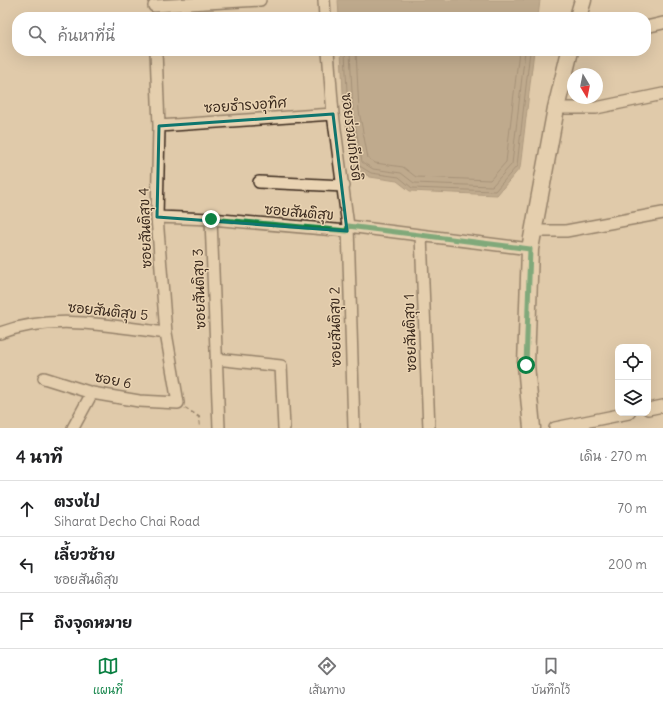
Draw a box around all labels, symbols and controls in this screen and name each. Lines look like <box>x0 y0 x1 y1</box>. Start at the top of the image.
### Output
search box <box>12 12 651 56</box>
icon: search <box>26 23 48 45</box>
text: ค้นหาที่นี่ <box>58 26 115 45</box>
north arrow <box>567 68 603 104</box>
street label: ซอยร่วมเกียรติ <box>338 92 366 182</box>
street label: ซอยธำรงอุทิศ <box>203 93 288 118</box>
street label: ซอยสันติสุข 4 <box>135 187 156 269</box>
street label: ซอยสันติสุข <box>263 200 334 225</box>
route end <box>202 210 220 228</box>
street label: ซอยสันติสุข 3 <box>189 248 210 330</box>
street label: ซอยสันติสุข 2 <box>325 286 346 367</box>
street label: ซอยสันติสุข 1 <box>400 293 421 373</box>
street label: ซอยสันติสุข 5 <box>67 298 149 325</box>
map controls <box>615 344 651 416</box>
button: locate <box>615 344 651 380</box>
route start <box>517 356 535 374</box>
street label: ซอย 6 <box>93 368 133 392</box>
button: layers <box>615 380 651 416</box>
text: 4 นาที <box>16 446 63 468</box>
text: เดิน · 270 m <box>580 448 647 465</box>
text: ตรงไป <box>54 492 100 511</box>
icon: ahead <box>16 498 38 520</box>
text: 70 m <box>618 500 647 517</box>
text: Siharat Decho Chai Road <box>54 513 200 530</box>
text: เลี้ยวซ้าย <box>54 545 115 564</box>
icon: left <box>16 554 38 576</box>
text: 200 m <box>608 556 647 573</box>
text: ซอยสันติสุข <box>54 571 119 588</box>
icon: arrive <box>16 610 38 632</box>
text: ถึงจุดหมาย <box>54 613 132 632</box>
tab: แผนที่ <box>93 655 123 698</box>
tab: เส้นทาง <box>309 655 345 698</box>
tab: บันทึกไว้ <box>531 655 570 698</box>

